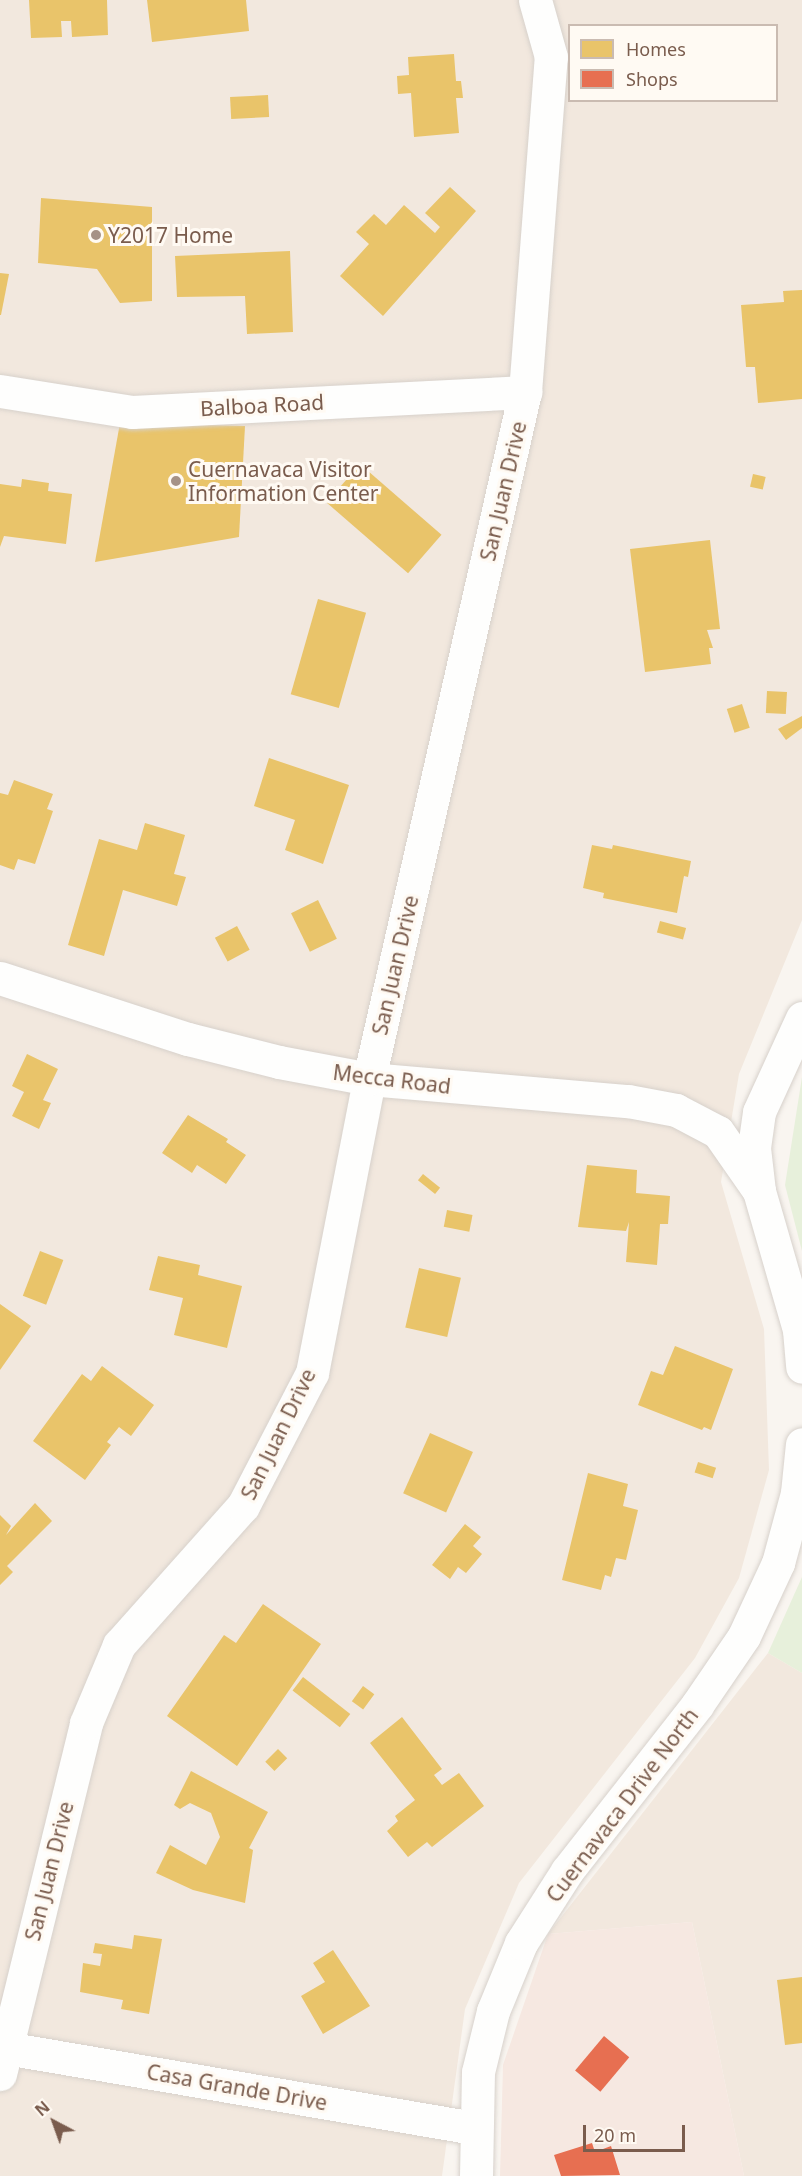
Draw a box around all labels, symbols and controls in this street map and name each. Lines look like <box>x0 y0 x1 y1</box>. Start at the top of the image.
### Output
legend <box>568 24 778 102</box>
text: Homes <box>626 37 686 61</box>
text: Shops <box>626 67 678 91</box>
place label: Y2017 Home <box>108 222 233 248</box>
marker: Y2017 Home <box>89 228 103 242</box>
street label: Balboa Road <box>199 389 325 421</box>
street label: San Juan Drive <box>475 419 531 563</box>
place label: Cuernavaca Visitor Information Center <box>188 456 378 506</box>
marker: Cuernavaca Visitor Information Center <box>169 474 183 488</box>
street label: San Juan Drive <box>367 893 423 1037</box>
street label: Mecca Road <box>332 1059 452 1099</box>
street label: San Juan Drive <box>235 1364 321 1504</box>
street label: Cuernavaca Drive North <box>541 1703 703 1907</box>
street label: San Juan Drive <box>20 1799 78 1943</box>
street label: Casa Grande Drive <box>145 2059 329 2115</box>
north arrow <box>24 2092 84 2152</box>
text: N <box>30 2096 54 2121</box>
scale bar <box>586 2113 688 2151</box>
text: 20 m <box>594 2123 636 2147</box>

